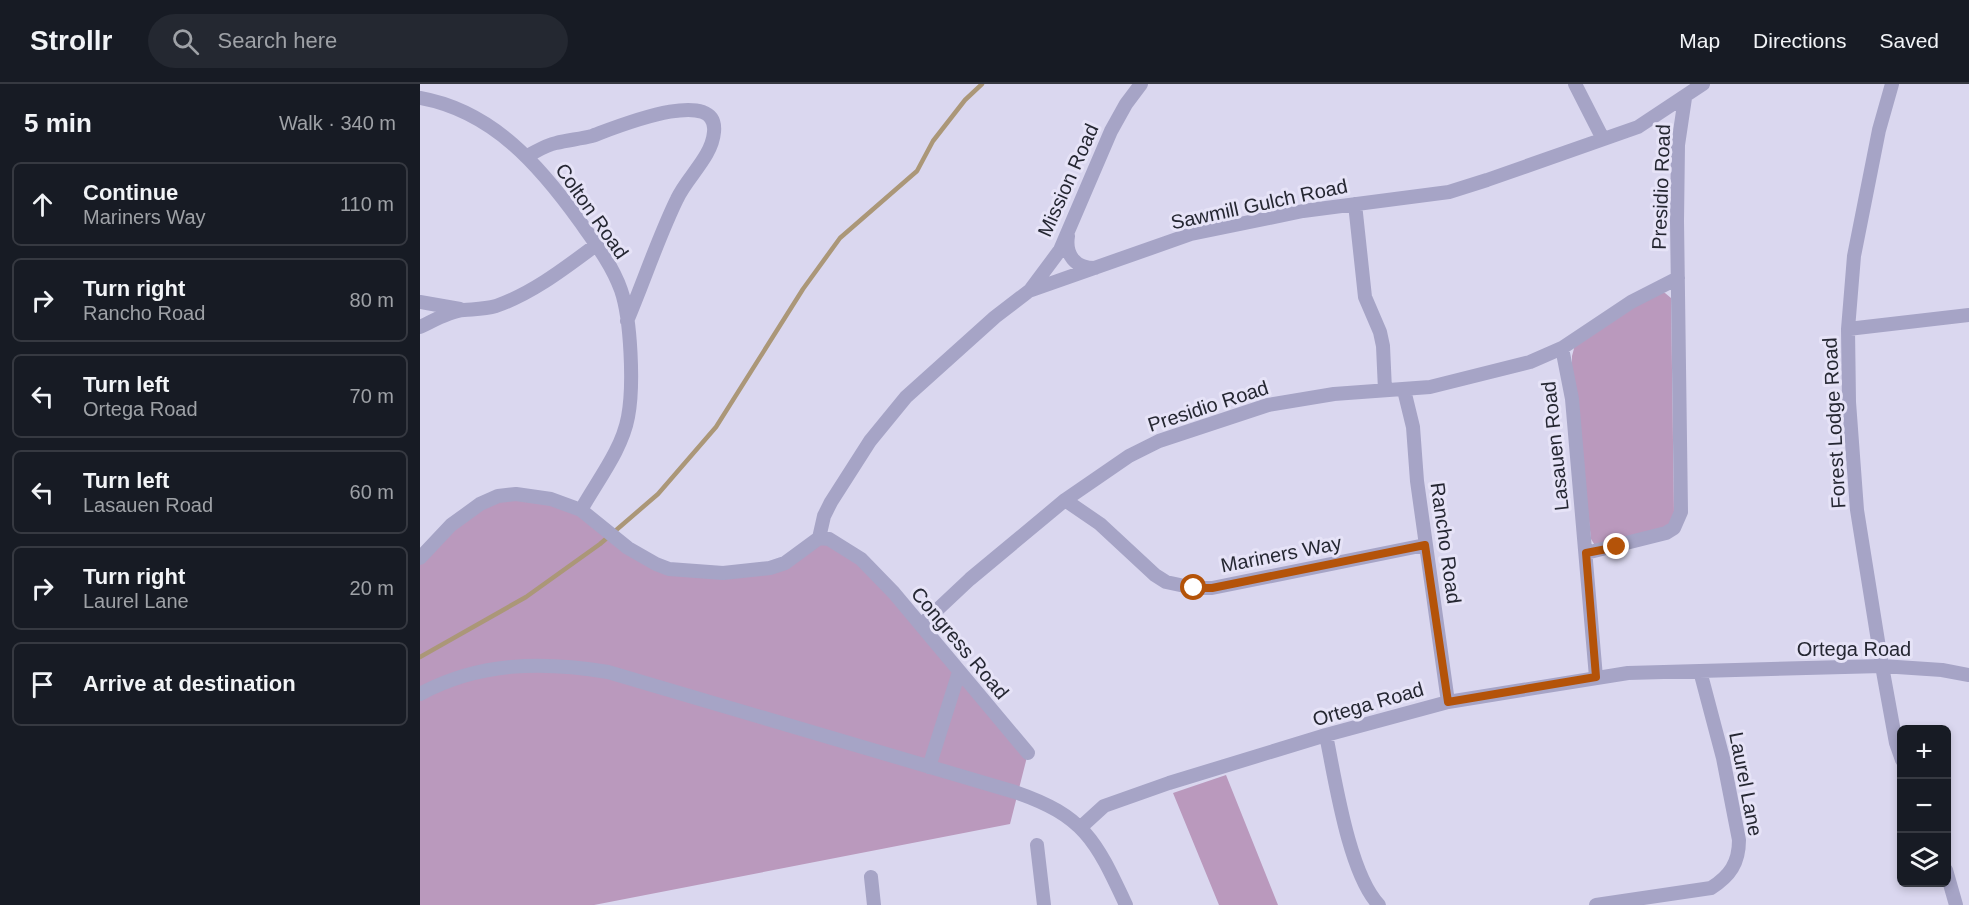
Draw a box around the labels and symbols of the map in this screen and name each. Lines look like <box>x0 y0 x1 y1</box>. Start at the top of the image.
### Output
street label: Mission Road <box>1033 120 1103 240</box>
street label: Presidio Road <box>1648 124 1674 250</box>
street label: Colton Road <box>551 159 633 263</box>
street label: Sawmill Gulch Road <box>1169 175 1349 233</box>
street label: Forest Lodge Road <box>1819 337 1849 509</box>
street label: Presidio Road <box>1145 376 1271 436</box>
street label: Lasauen Road <box>1537 380 1573 512</box>
street label: Rancho Road <box>1427 481 1465 605</box>
street label: Mariners Way <box>1219 532 1343 576</box>
route end <box>1603 533 1629 559</box>
route start <box>1180 574 1206 600</box>
street label: Congress Road <box>907 583 1013 703</box>
street label: Ortega Road <box>1797 638 1911 660</box>
street label: Ortega Road <box>1310 678 1426 730</box>
street label: Laurel Lane <box>1725 730 1767 838</box>

